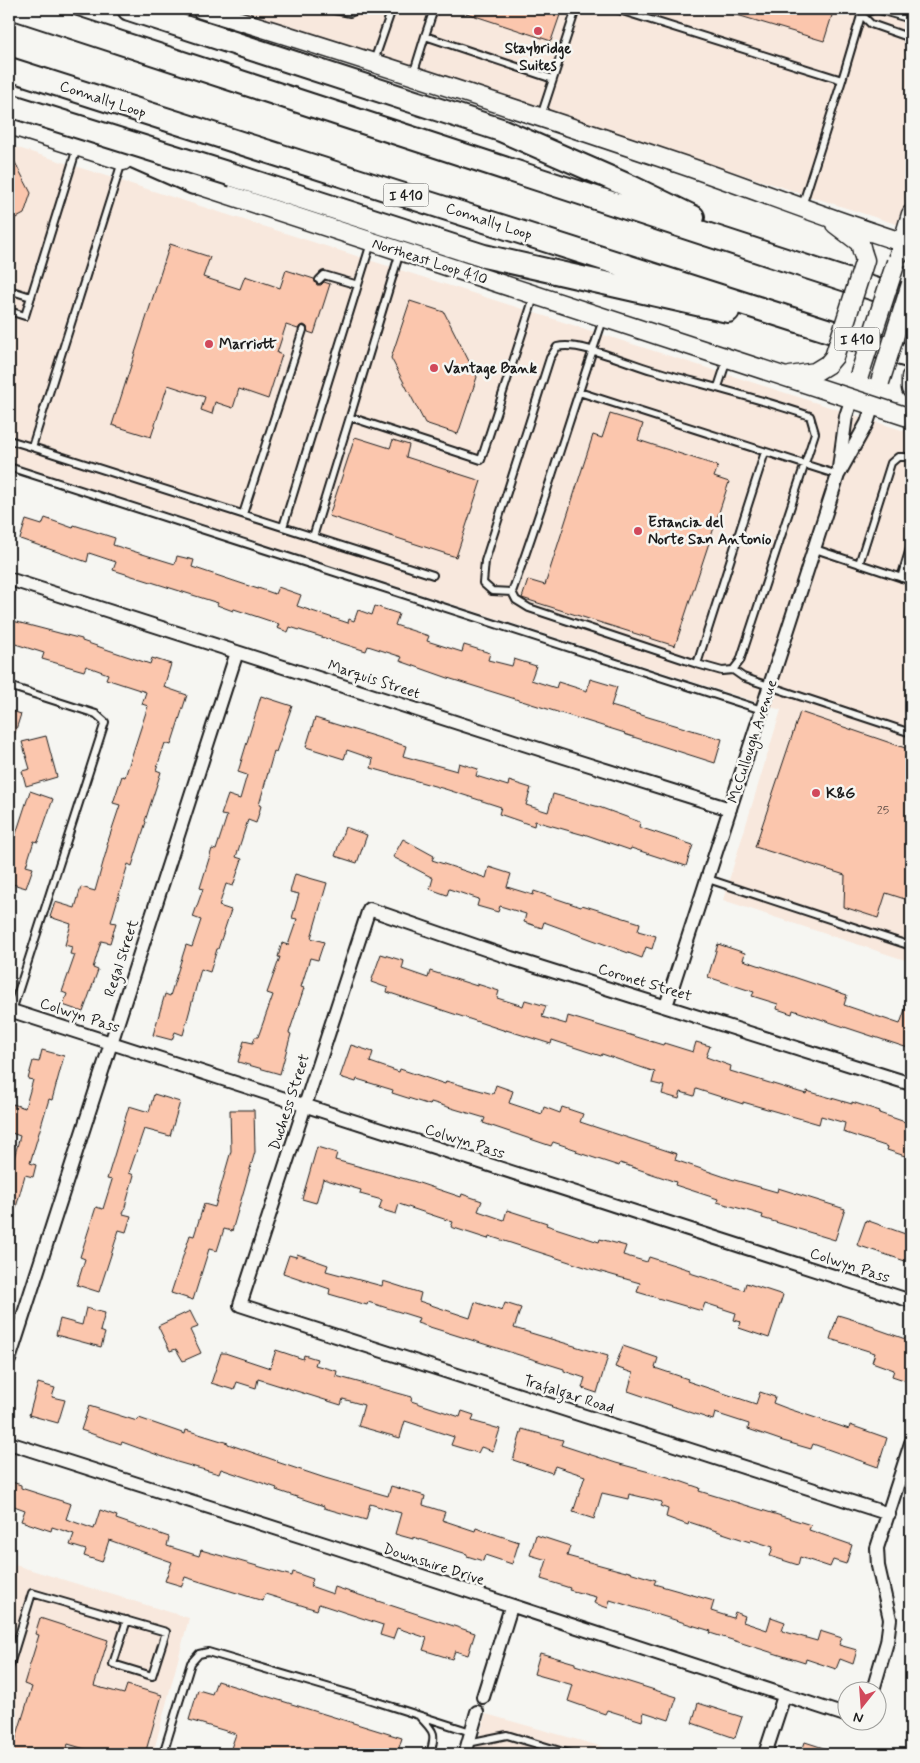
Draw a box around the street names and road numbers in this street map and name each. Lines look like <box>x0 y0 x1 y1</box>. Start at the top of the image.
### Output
street label: Connally Loop <box>57 77 149 123</box>
road number: I 410 <box>384 184 428 206</box>
street label: Connally Loop <box>443 199 535 245</box>
street label: Northeast Loop 410 <box>369 234 490 290</box>
road number: I 410 <box>834 328 880 350</box>
street label: Marquis Street <box>325 656 423 704</box>
street label: McCullough Avenue <box>724 677 783 806</box>
street label: Regal Street <box>100 917 145 1000</box>
street label: Coronet Street <box>595 959 694 1007</box>
street label: Colwyn Pass <box>37 994 123 1038</box>
street label: Duchess Street <box>265 1052 315 1153</box>
street label: Colwyn Pass <box>422 1120 508 1164</box>
street label: Colwyn Pass <box>807 1244 893 1288</box>
street label: Trafalgar Road <box>520 1371 617 1420</box>
street label: Downshire Drive <box>380 1539 487 1591</box>

